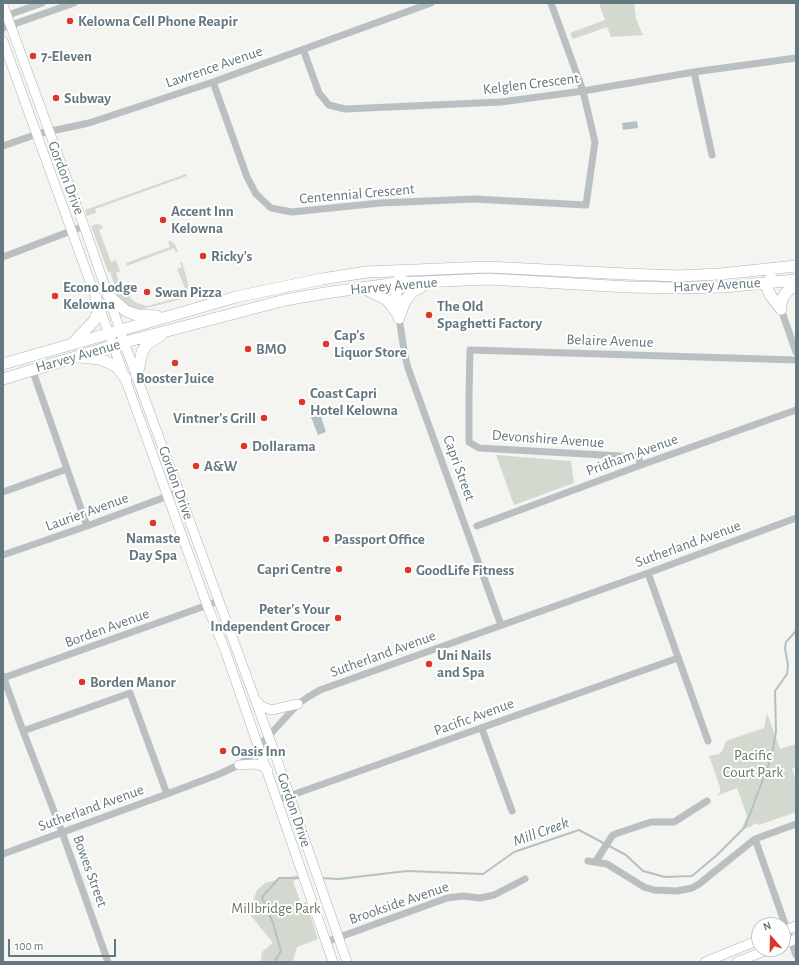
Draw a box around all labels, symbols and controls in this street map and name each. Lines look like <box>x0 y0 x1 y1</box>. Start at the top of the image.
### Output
place label: Kelowna Cell Phone Reapir <box>78 12 238 30</box>
marker: Kelowna Cell Phone Reapir <box>65 16 75 26</box>
street label: Lawrence Avenue <box>163 42 265 92</box>
place label: 7-Eleven <box>41 47 92 65</box>
marker: 7-Eleven <box>28 51 38 61</box>
street label: Kelglen Crescent <box>482 69 580 99</box>
place label: Subway <box>64 89 111 107</box>
marker: Subway <box>51 93 61 103</box>
street label: Gordon Drive <box>44 139 88 217</box>
street label: Centennial Crescent <box>299 180 415 208</box>
place label: Accent Inn Kelowna <box>171 202 234 237</box>
marker: Accent Inn Kelowna <box>158 215 168 225</box>
place label: Ricky's <box>211 247 252 265</box>
marker: Ricky's <box>198 251 208 261</box>
street label: Harvey Avenue <box>350 273 438 299</box>
street label: Harvey Avenue <box>673 274 761 296</box>
place label: Econo Lodge Kelowna <box>63 278 137 313</box>
place label: Swan Pizza <box>155 283 222 301</box>
marker: Swan Pizza <box>142 287 152 297</box>
marker: Econo Lodge Kelowna <box>50 291 60 301</box>
place label: The Old Spaghetti Factory <box>437 297 542 332</box>
marker: The Old Spaghetti Factory <box>424 310 434 320</box>
place label: Cap's Liquor Store <box>334 326 407 361</box>
street label: Belaire Avenue <box>566 330 654 352</box>
street label: Harvey Avenue <box>34 335 122 377</box>
marker: Cap's Liquor Store <box>321 339 331 349</box>
place label: BMO <box>256 340 286 358</box>
marker: BMO <box>243 344 253 354</box>
marker: Booster Juice <box>170 358 180 368</box>
place label: Booster Juice <box>136 369 214 387</box>
place label: Coast Capri Hotel Kelowna <box>310 384 398 419</box>
marker: Coast Capri Hotel Kelowna <box>297 397 307 407</box>
place label: Vintner's Grill <box>173 409 256 427</box>
marker: Vintner's Grill <box>259 413 269 423</box>
street label: Devonshire Avenue <box>491 426 605 452</box>
street label: Pridham Avenue <box>584 430 680 480</box>
street label: Capri Street <box>439 433 479 503</box>
place label: Dollarama <box>252 437 316 455</box>
marker: Dollarama <box>239 441 249 451</box>
street label: Gordon Drive <box>154 444 198 522</box>
place label: A&W <box>204 457 237 475</box>
marker: A&W <box>191 461 201 471</box>
street label: Laurier Avenue <box>43 489 131 535</box>
street label: Sutherland Avenue <box>633 517 743 571</box>
marker: Namaste Day Spa <box>148 518 158 528</box>
place label: Namaste Day Spa <box>126 529 180 564</box>
place label: Passport Office <box>334 530 425 548</box>
marker: Passport Office <box>321 534 331 544</box>
place label: Capri Centre <box>257 560 331 578</box>
place label: GoodLife Fitness <box>416 561 514 579</box>
marker: Capri Centre <box>334 564 344 574</box>
marker: GoodLife Fitness <box>403 565 413 575</box>
place label: Peter's Your Independent Grocer <box>210 600 330 635</box>
street label: Borden Avenue <box>62 604 152 652</box>
marker: Peter's Your Independent Grocer <box>333 613 343 623</box>
street label: Sutherland Avenue <box>328 627 438 681</box>
place label: Uni Nails and Spa <box>437 646 491 681</box>
marker: Uni Nails and Spa <box>424 659 434 669</box>
place label: Borden Manor <box>90 673 176 691</box>
marker: Borden Manor <box>77 677 87 687</box>
street label: Pacific Avenue <box>431 694 517 740</box>
place label: Oasis Inn <box>231 742 286 760</box>
marker: Oasis Inn <box>218 746 228 756</box>
park label: Pacific Court Park <box>723 746 783 781</box>
street label: Gordon Drive <box>273 771 315 849</box>
street label: Sutherland Avenue <box>36 781 146 835</box>
water label: Mill Creek <box>510 813 572 851</box>
street label: Bowes Street <box>69 833 111 909</box>
street label: Brookside Avenue <box>347 878 451 928</box>
park label: Millbridge Park <box>231 899 321 917</box>
north arrow <box>751 917 791 957</box>
text: N <box>762 920 773 933</box>
scale bar <box>10 931 118 957</box>
text: 100 m <box>15 940 43 952</box>

